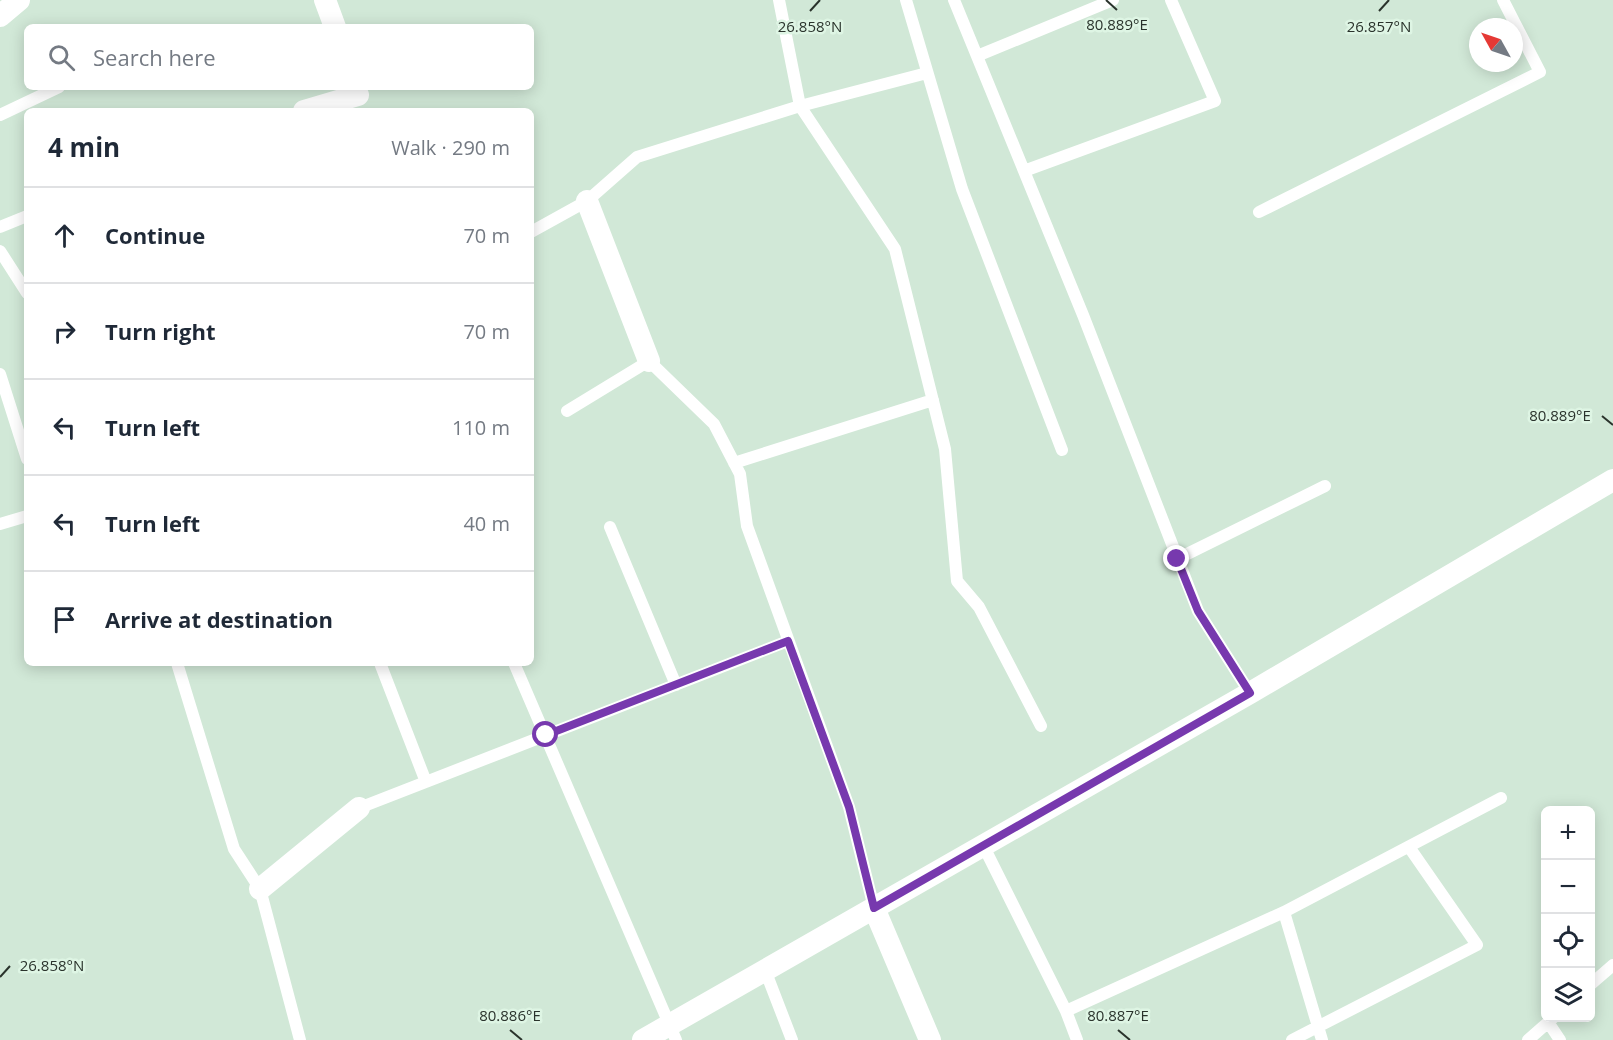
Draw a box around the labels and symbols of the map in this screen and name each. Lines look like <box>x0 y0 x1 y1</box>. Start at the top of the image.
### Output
text: 80.889°E <box>1086 14 1148 34</box>
text: 26.858°N <box>778 16 842 36</box>
text: 26.857°N <box>1347 16 1411 36</box>
north arrow <box>1469 18 1523 72</box>
text: 80.889°E <box>1529 405 1591 425</box>
route end <box>1163 545 1189 571</box>
route start <box>532 721 558 747</box>
text: 26.858°N <box>20 955 84 975</box>
text: 80.886°E <box>479 1005 541 1025</box>
text: 80.887°E <box>1087 1005 1149 1025</box>

